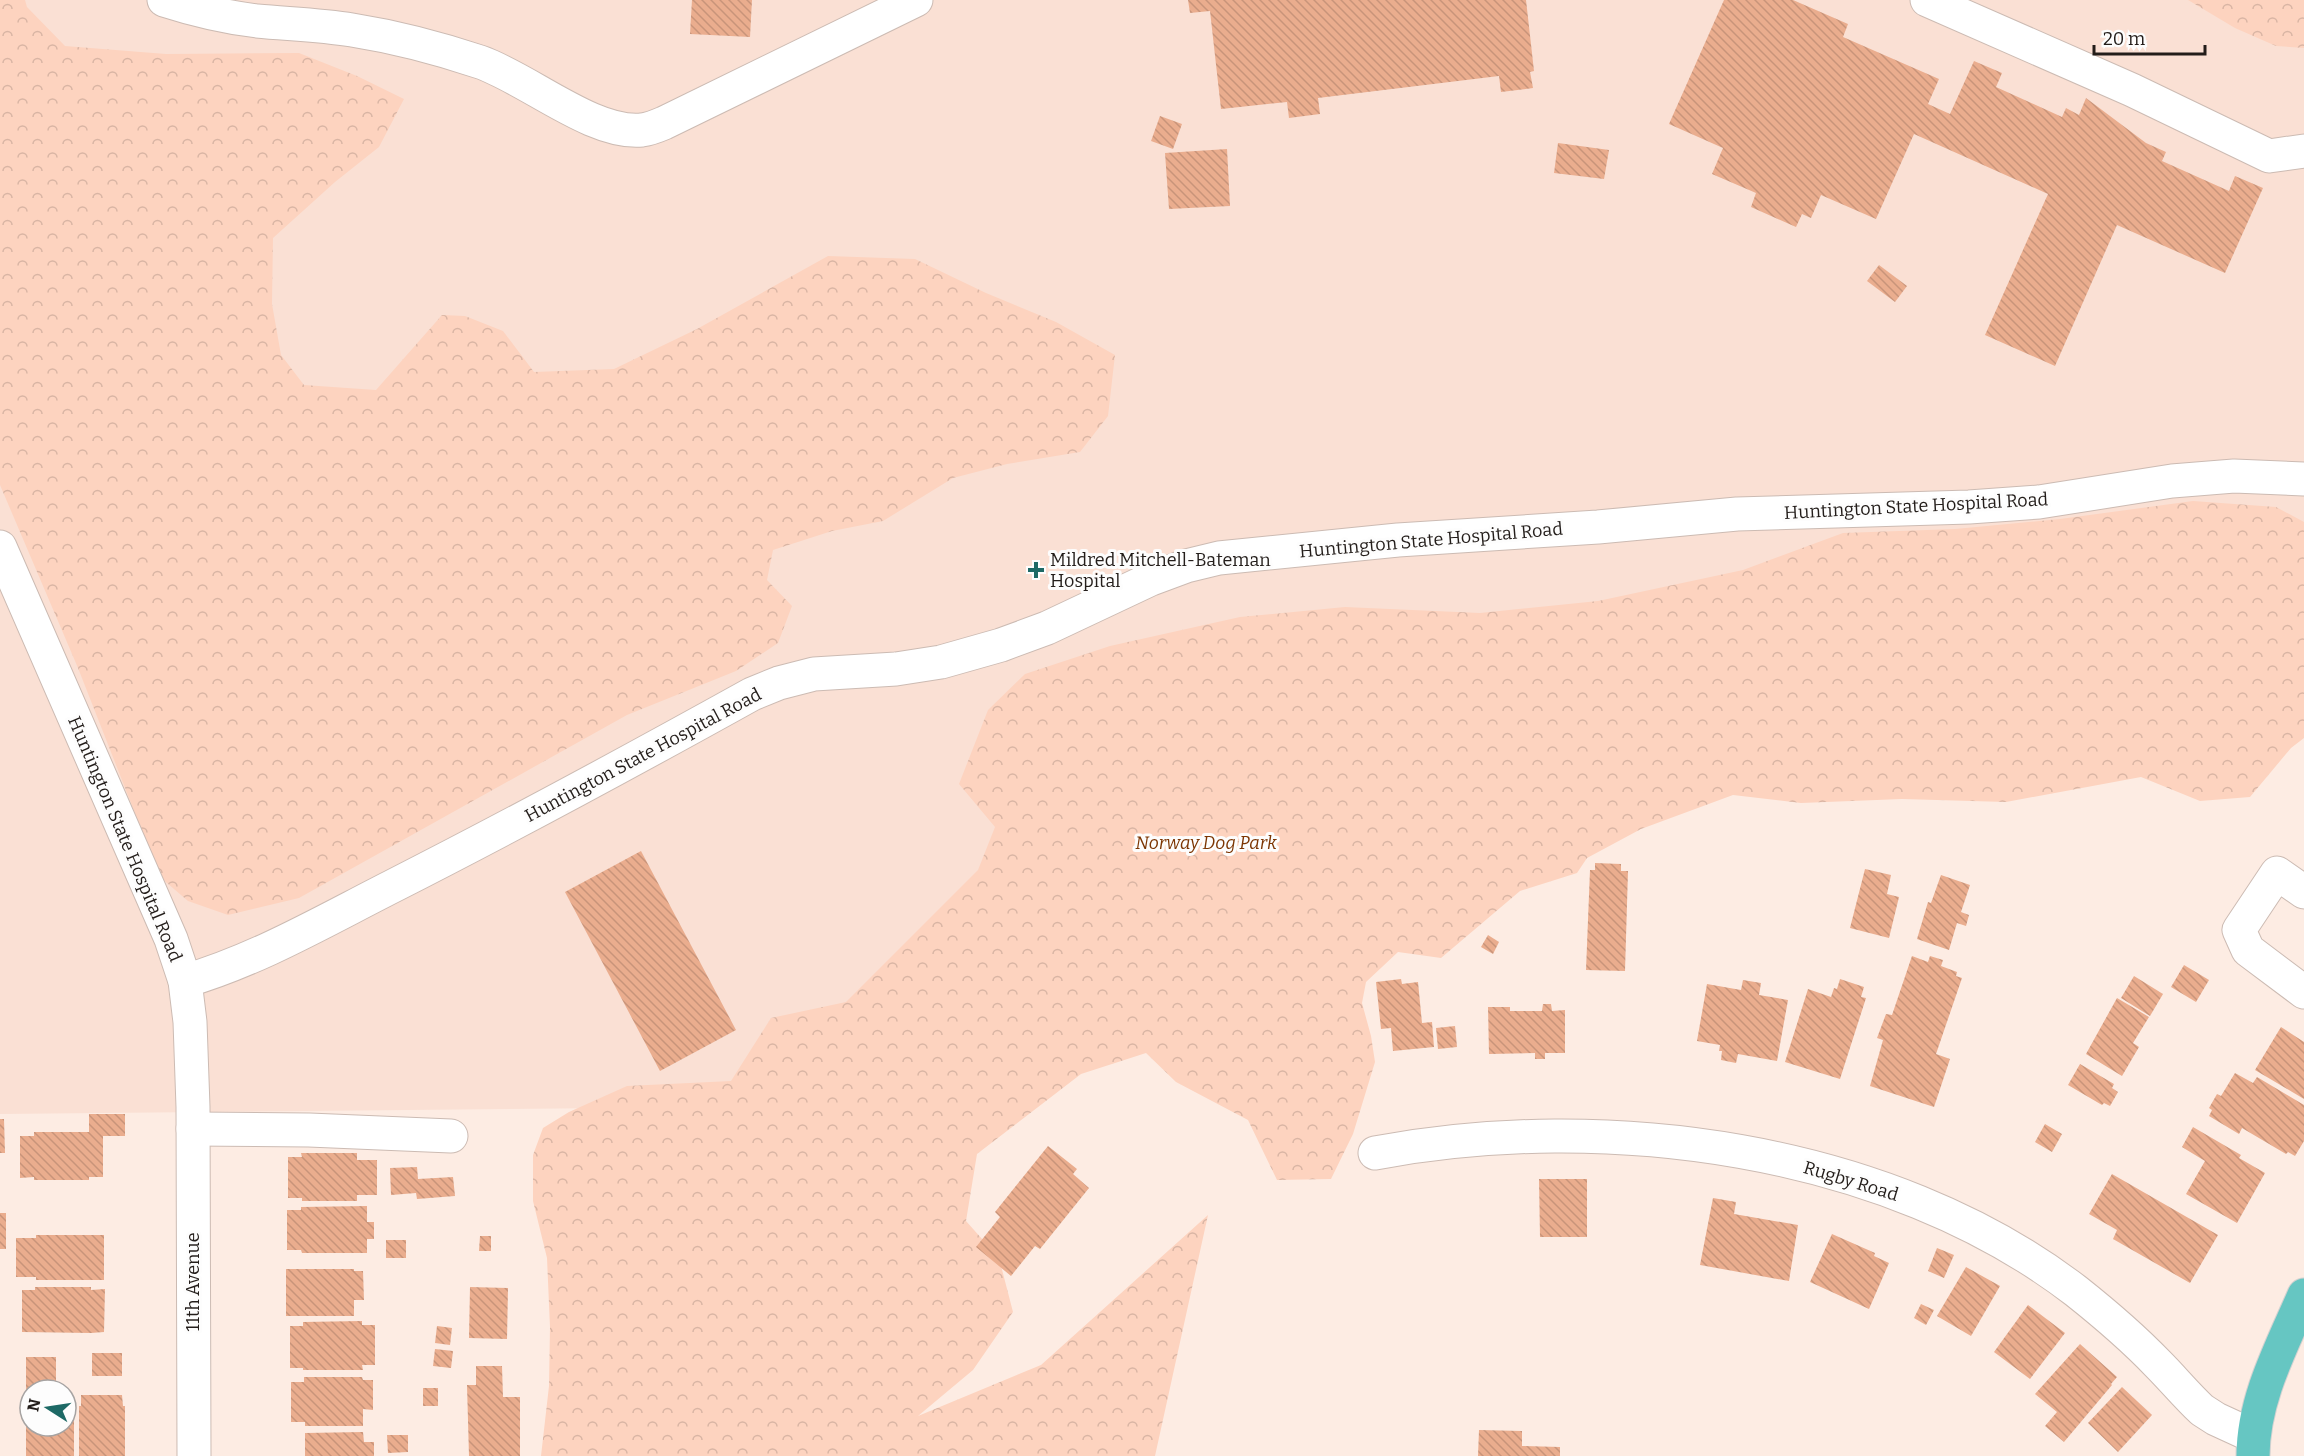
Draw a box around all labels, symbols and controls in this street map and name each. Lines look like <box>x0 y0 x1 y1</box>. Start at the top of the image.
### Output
scale bar <box>2094 18 2205 56</box>
text: 20 m <box>2103 28 2145 50</box>
street label: Huntington State Hospital Road <box>1783 488 2049 524</box>
street label: Huntington State Hospital Road <box>1298 517 1564 562</box>
place label: Mildred Mitchell-Bateman Hospital <box>1050 549 1271 592</box>
marker: Mildred Mitchell-Bateman Hospital <box>1027 561 1045 579</box>
street label: Huntington State Hospital Road <box>521 683 765 827</box>
street label: Huntington State Hospital Road <box>63 713 187 965</box>
park label: Norway Dog Park <box>1135 832 1277 854</box>
street label: Rugby Road <box>1801 1156 1901 1206</box>
street label: 11th Avenue <box>182 1232 204 1332</box>
north arrow <box>18 1378 78 1438</box>
text: N <box>23 1397 44 1413</box>

